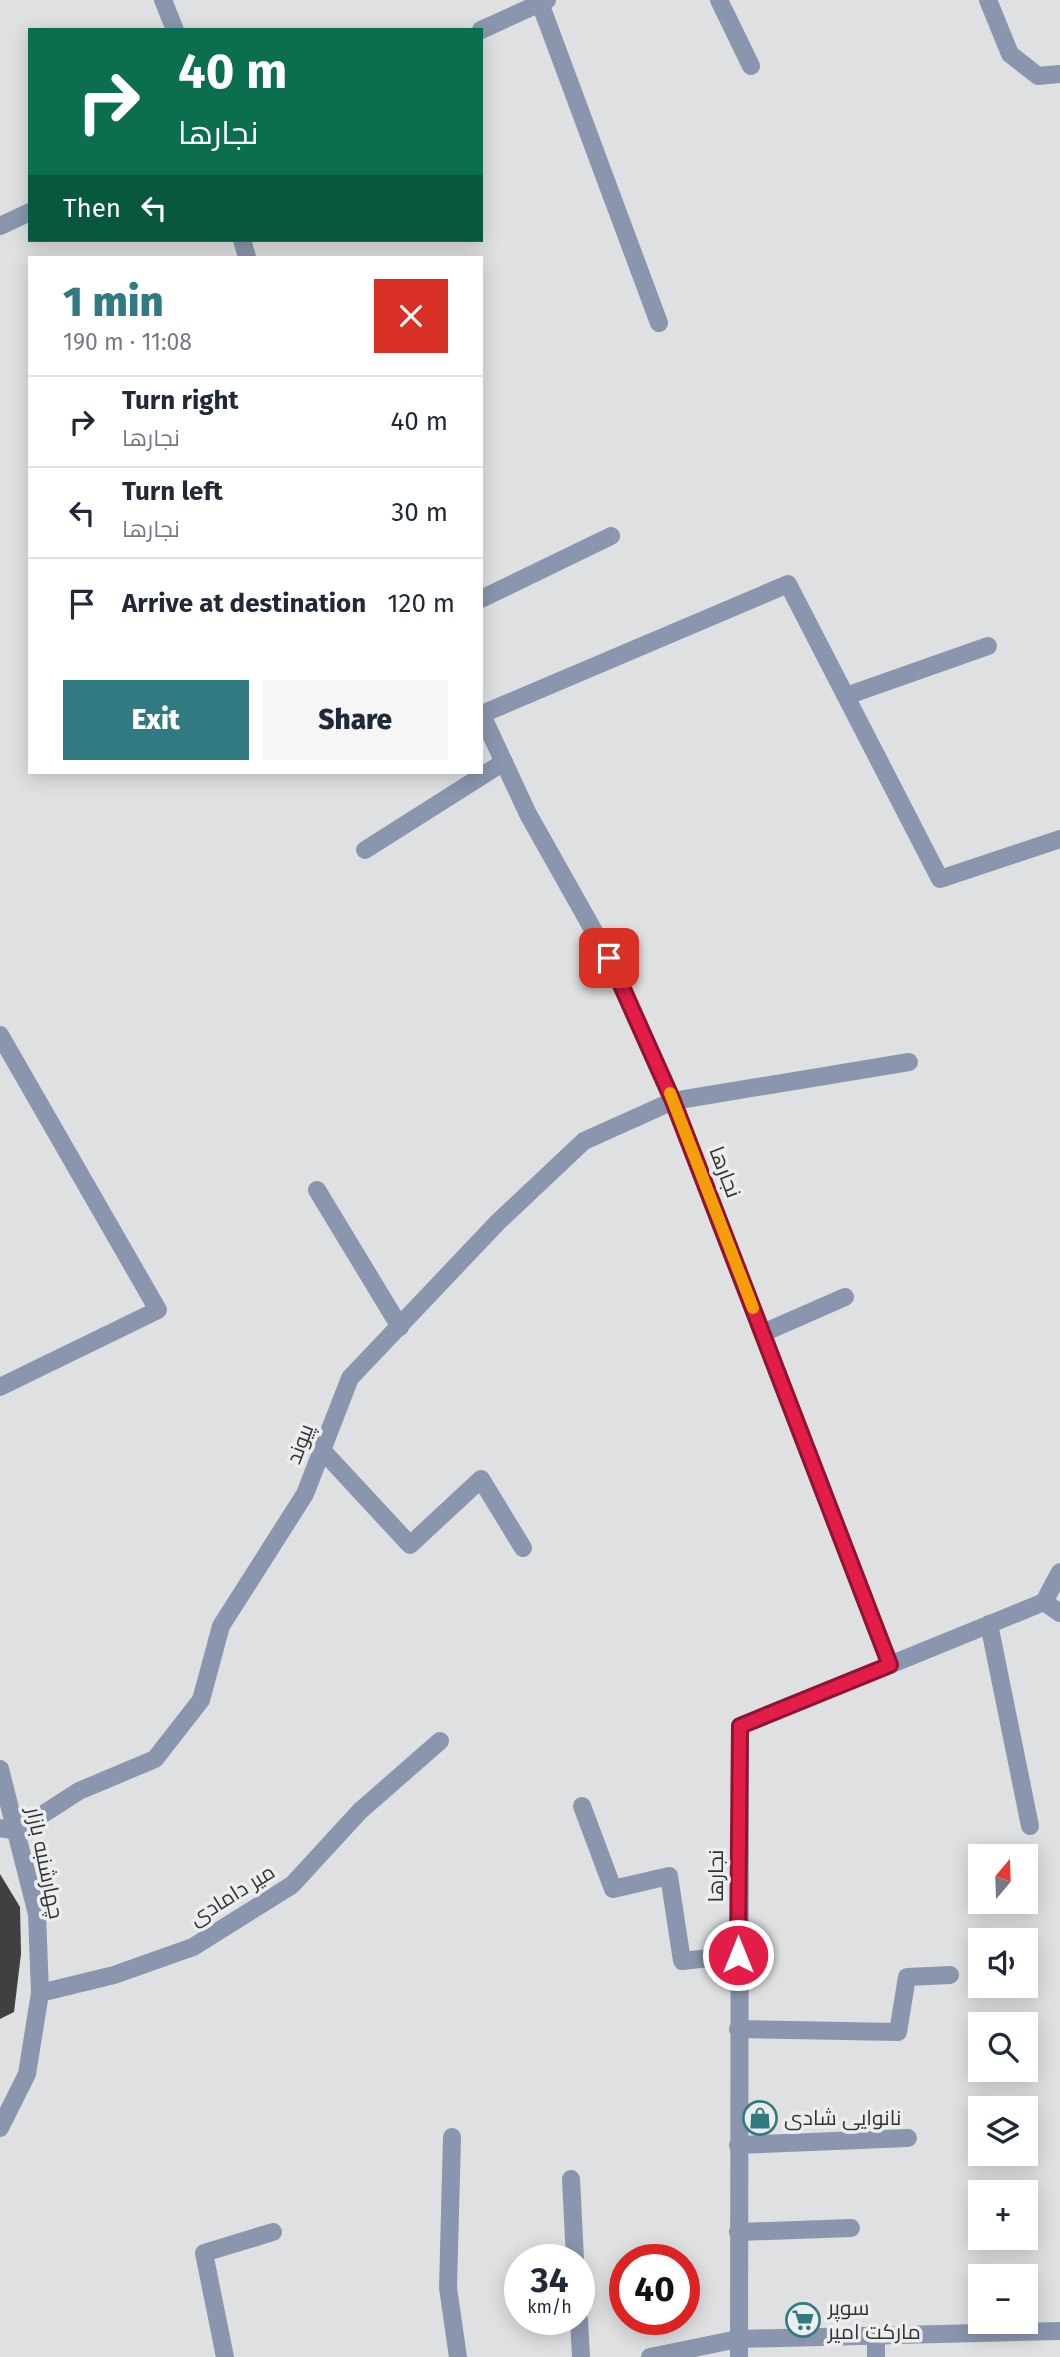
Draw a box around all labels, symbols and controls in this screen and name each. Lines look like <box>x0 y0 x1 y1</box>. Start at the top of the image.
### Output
text: 40 m <box>178 42 287 101</box>
icon: right <box>63 56 154 147</box>
text: نجارها <box>178 114 259 152</box>
icon: left <box>135 189 173 227</box>
text: Then <box>63 193 121 224</box>
text: 1 min <box>63 277 164 327</box>
button: close <box>374 279 448 353</box>
text: 190 m · 11:08 <box>63 328 192 356</box>
text: Turn right <box>122 385 239 416</box>
icon: right <box>63 403 101 441</box>
text: 40 m <box>390 406 448 437</box>
text: نجارها <box>122 424 180 452</box>
text: Turn left <box>122 476 223 507</box>
icon: left <box>63 494 101 532</box>
text: 30 m <box>391 497 448 528</box>
text: نجارها <box>122 515 180 543</box>
icon: arrive <box>63 585 101 623</box>
text: Arrive at destination <box>122 588 366 619</box>
text: 120 m <box>387 588 455 619</box>
button: Exit <box>63 680 249 760</box>
button: Share <box>263 680 448 760</box>
pin <box>579 928 639 988</box>
icon: arrive <box>590 939 628 977</box>
street label: نجارها <box>703 1143 747 1201</box>
street label: پیوند <box>281 1420 321 1468</box>
street label: چهارشنبه بازار <box>19 1804 69 1921</box>
north arrow <box>968 1844 1038 1914</box>
map controls <box>968 1844 1038 2334</box>
street label: نجارها <box>703 1850 729 1902</box>
street label: میر دامادی <box>184 1859 280 1931</box>
position arrow <box>701 1918 775 1992</box>
button: sound <box>968 1928 1038 1998</box>
button: search <box>968 2012 1038 2082</box>
button: layers <box>968 2096 1038 2166</box>
shop icon: نانوایی شادی <box>741 2099 779 2137</box>
place label: نانوایی شادی <box>784 2105 901 2131</box>
button: + <box>968 2180 1038 2250</box>
speed limit sign: 40 <box>609 2244 700 2335</box>
text: 34 <box>531 2259 568 2301</box>
button: − <box>968 2264 1038 2334</box>
place label: سوپر مارکت امیر <box>827 2295 921 2345</box>
text: km/h <box>527 2296 572 2318</box>
supermarket icon: سوپر مارکت امیر <box>784 2301 822 2339</box>

